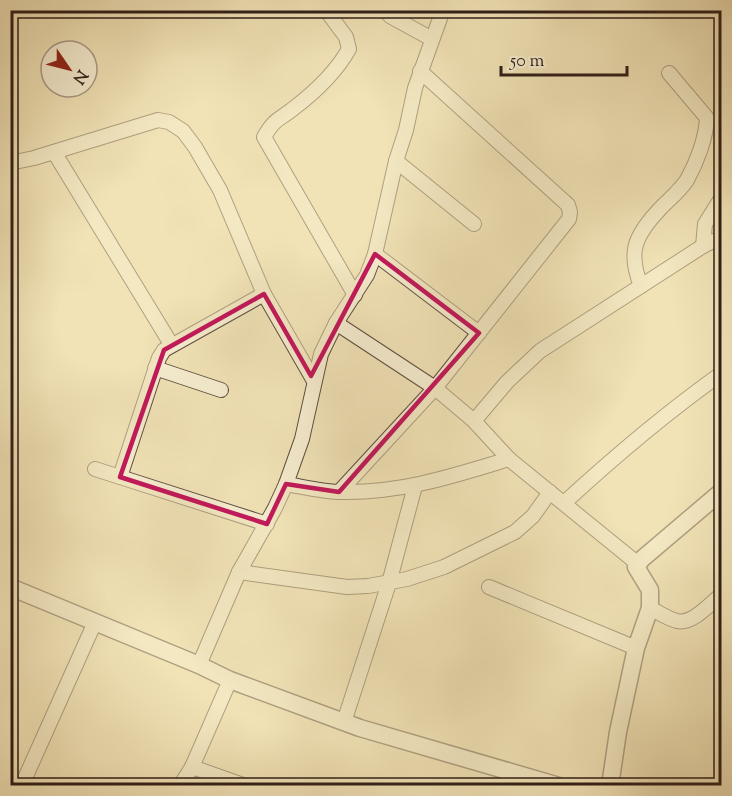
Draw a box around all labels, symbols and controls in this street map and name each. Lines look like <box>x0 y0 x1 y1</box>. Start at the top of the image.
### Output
north arrow <box>39 39 99 99</box>
scale bar <box>501 39 627 77</box>
text: 50 m <box>509 49 545 75</box>
text: N <box>66 64 92 88</box>

